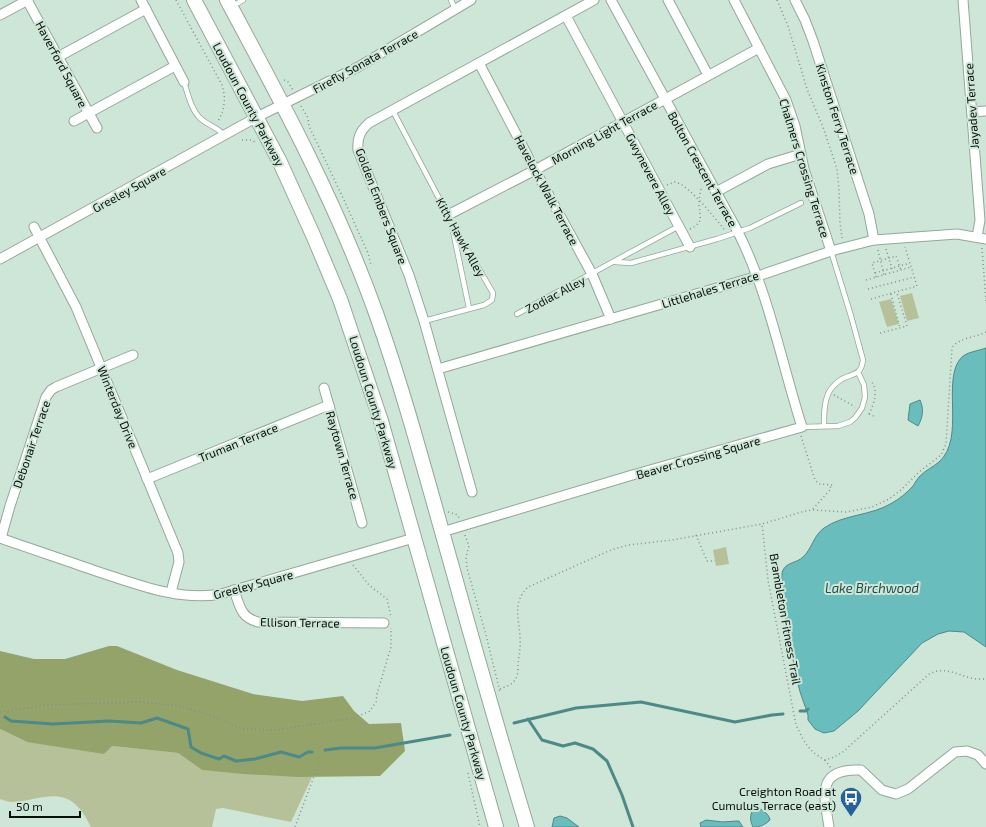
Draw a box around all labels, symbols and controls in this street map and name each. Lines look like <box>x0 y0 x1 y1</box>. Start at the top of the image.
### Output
street label: Haverford Square <box>33 18 91 110</box>
street label: Firefly Sonata Terrace <box>310 26 420 96</box>
street label: Loudoun County Parkway <box>210 40 288 169</box>
street label: Kinston Ferry Terrace <box>813 62 863 176</box>
street label: Jayadev Terrace <box>961 63 981 149</box>
street label: Morning Light Terrace <box>549 97 659 167</box>
street label: Chalmers Crossing Terrace <box>777 97 833 239</box>
street label: Bolton Crescent Terrace <box>665 109 741 229</box>
street label: Gwynevere Alley <box>624 131 679 218</box>
street label: Havelock Walk Terrace <box>512 133 582 247</box>
street label: Golden Embers Square <box>353 146 411 266</box>
street label: Greeley Square <box>90 163 168 215</box>
street label: Kitty Hawk Alley <box>433 195 489 280</box>
street label: Littlehales Terrace <box>660 268 760 310</box>
street label: Zodiac Alley <box>523 272 588 316</box>
street label: Loudoun County Parkway <box>347 334 401 471</box>
street label: Winterday Drive <box>95 364 141 450</box>
street label: Debonair Terrace <box>9 398 53 490</box>
street label: Raytown Terrace <box>324 409 362 501</box>
street label: Truman Terrace <box>196 420 280 464</box>
street label: Beaver Crossing Square <box>634 433 762 481</box>
street label: Brambleton Fitness Trail <box>768 552 805 686</box>
street label: Greeley Square <box>212 567 294 601</box>
water label: Lake Birchwood <box>825 580 919 596</box>
street label: Ellison Terrace <box>260 614 340 630</box>
street label: Loudoun County Parkway <box>438 645 490 782</box>
place label: Creighton Road at Cumulus Terrace (east) <box>712 784 836 812</box>
bus stop icon: Creighton Road at Cumulus Terrace (east) <box>838 785 864 818</box>
scale bar <box>10 793 80 819</box>
text: 50 m <box>16 799 43 813</box>

